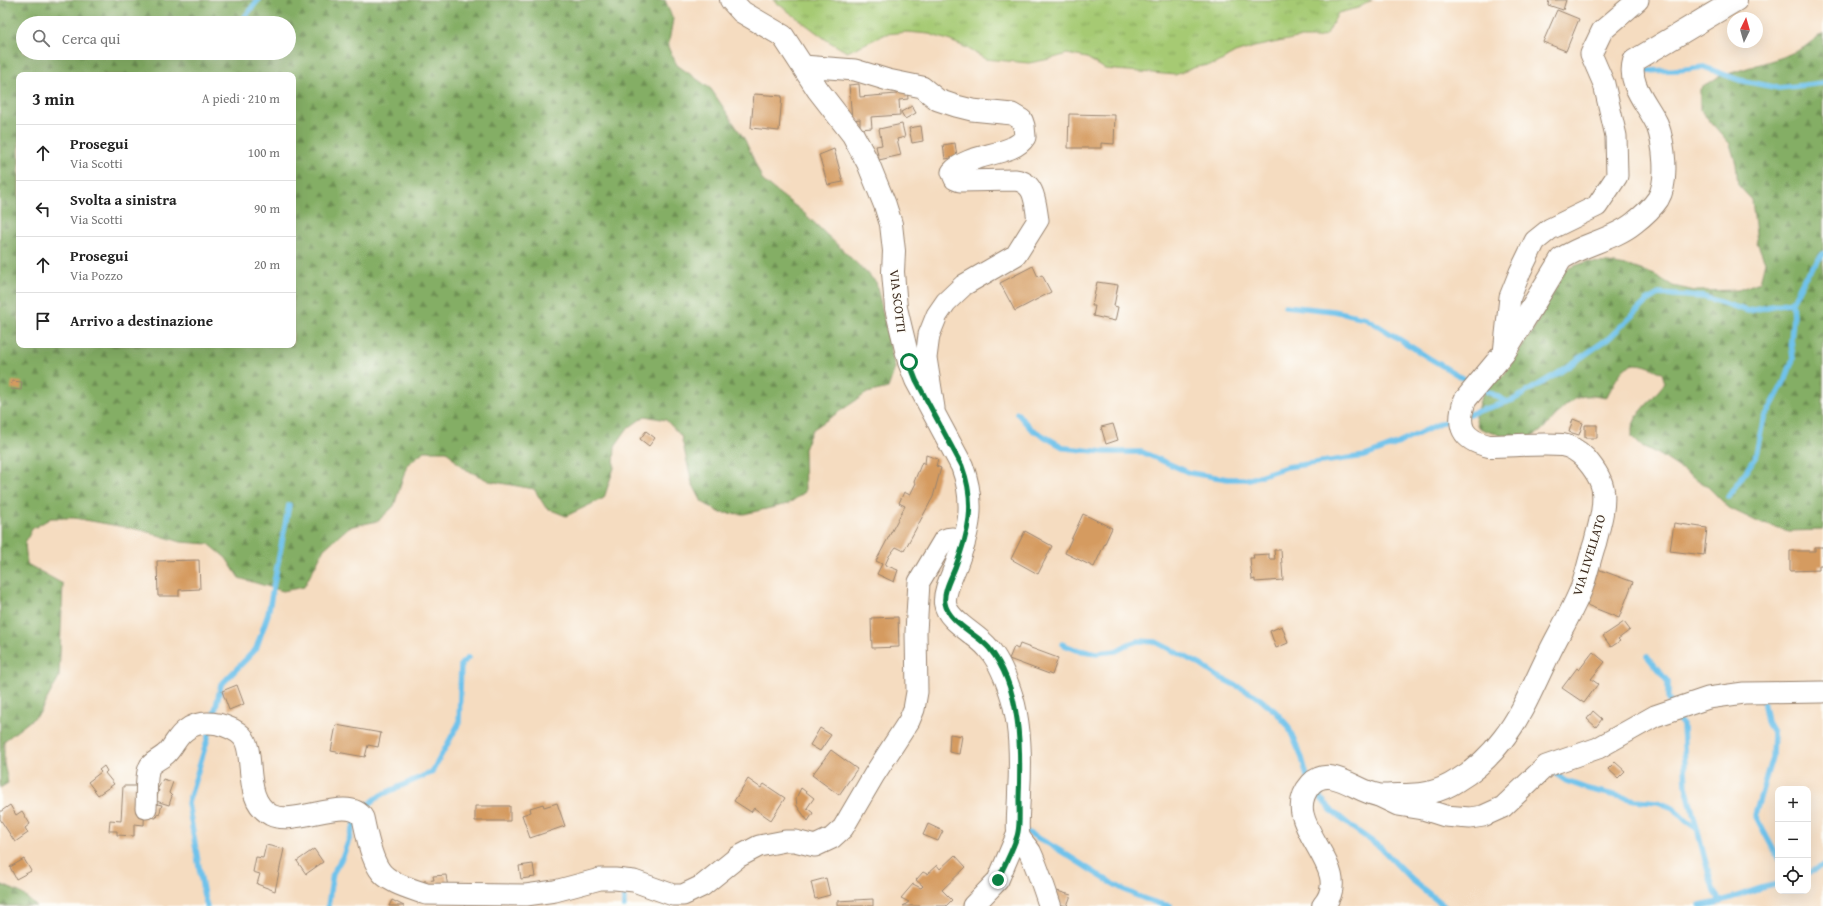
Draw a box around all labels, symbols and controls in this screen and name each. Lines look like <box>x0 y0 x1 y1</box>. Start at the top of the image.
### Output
north arrow <box>1727 12 1763 48</box>
search box <box>16 16 296 60</box>
icon: search <box>30 27 52 49</box>
text: Cerca qui <box>62 28 120 49</box>
text: 3 min <box>32 86 74 111</box>
text: A piedi · 210 m <box>202 89 280 108</box>
text: Prosegui <box>70 133 128 154</box>
icon: ahead <box>32 142 54 164</box>
text: 100 m <box>248 143 280 162</box>
text: Via Scotti <box>70 154 123 173</box>
text: Svolta a sinistra <box>70 189 177 210</box>
icon: left <box>32 198 54 220</box>
text: 90 m <box>254 199 280 218</box>
text: Via Scotti <box>70 210 123 229</box>
text: Prosegui <box>70 245 128 266</box>
icon: ahead <box>32 254 54 276</box>
text: 20 m <box>254 255 280 274</box>
text: Via Pozzo <box>70 266 123 285</box>
street label: VIA SCOTTI <box>885 269 911 333</box>
icon: arrive <box>32 310 54 332</box>
text: Arrivo a destinazione <box>70 310 213 331</box>
route start <box>900 353 918 371</box>
street label: VIA LIVELLATO <box>1568 512 1610 598</box>
map controls <box>1775 786 1811 894</box>
button: + <box>1775 786 1811 822</box>
button: − <box>1775 822 1811 858</box>
button: locate <box>1775 858 1811 894</box>
route end <box>989 871 1007 889</box>

